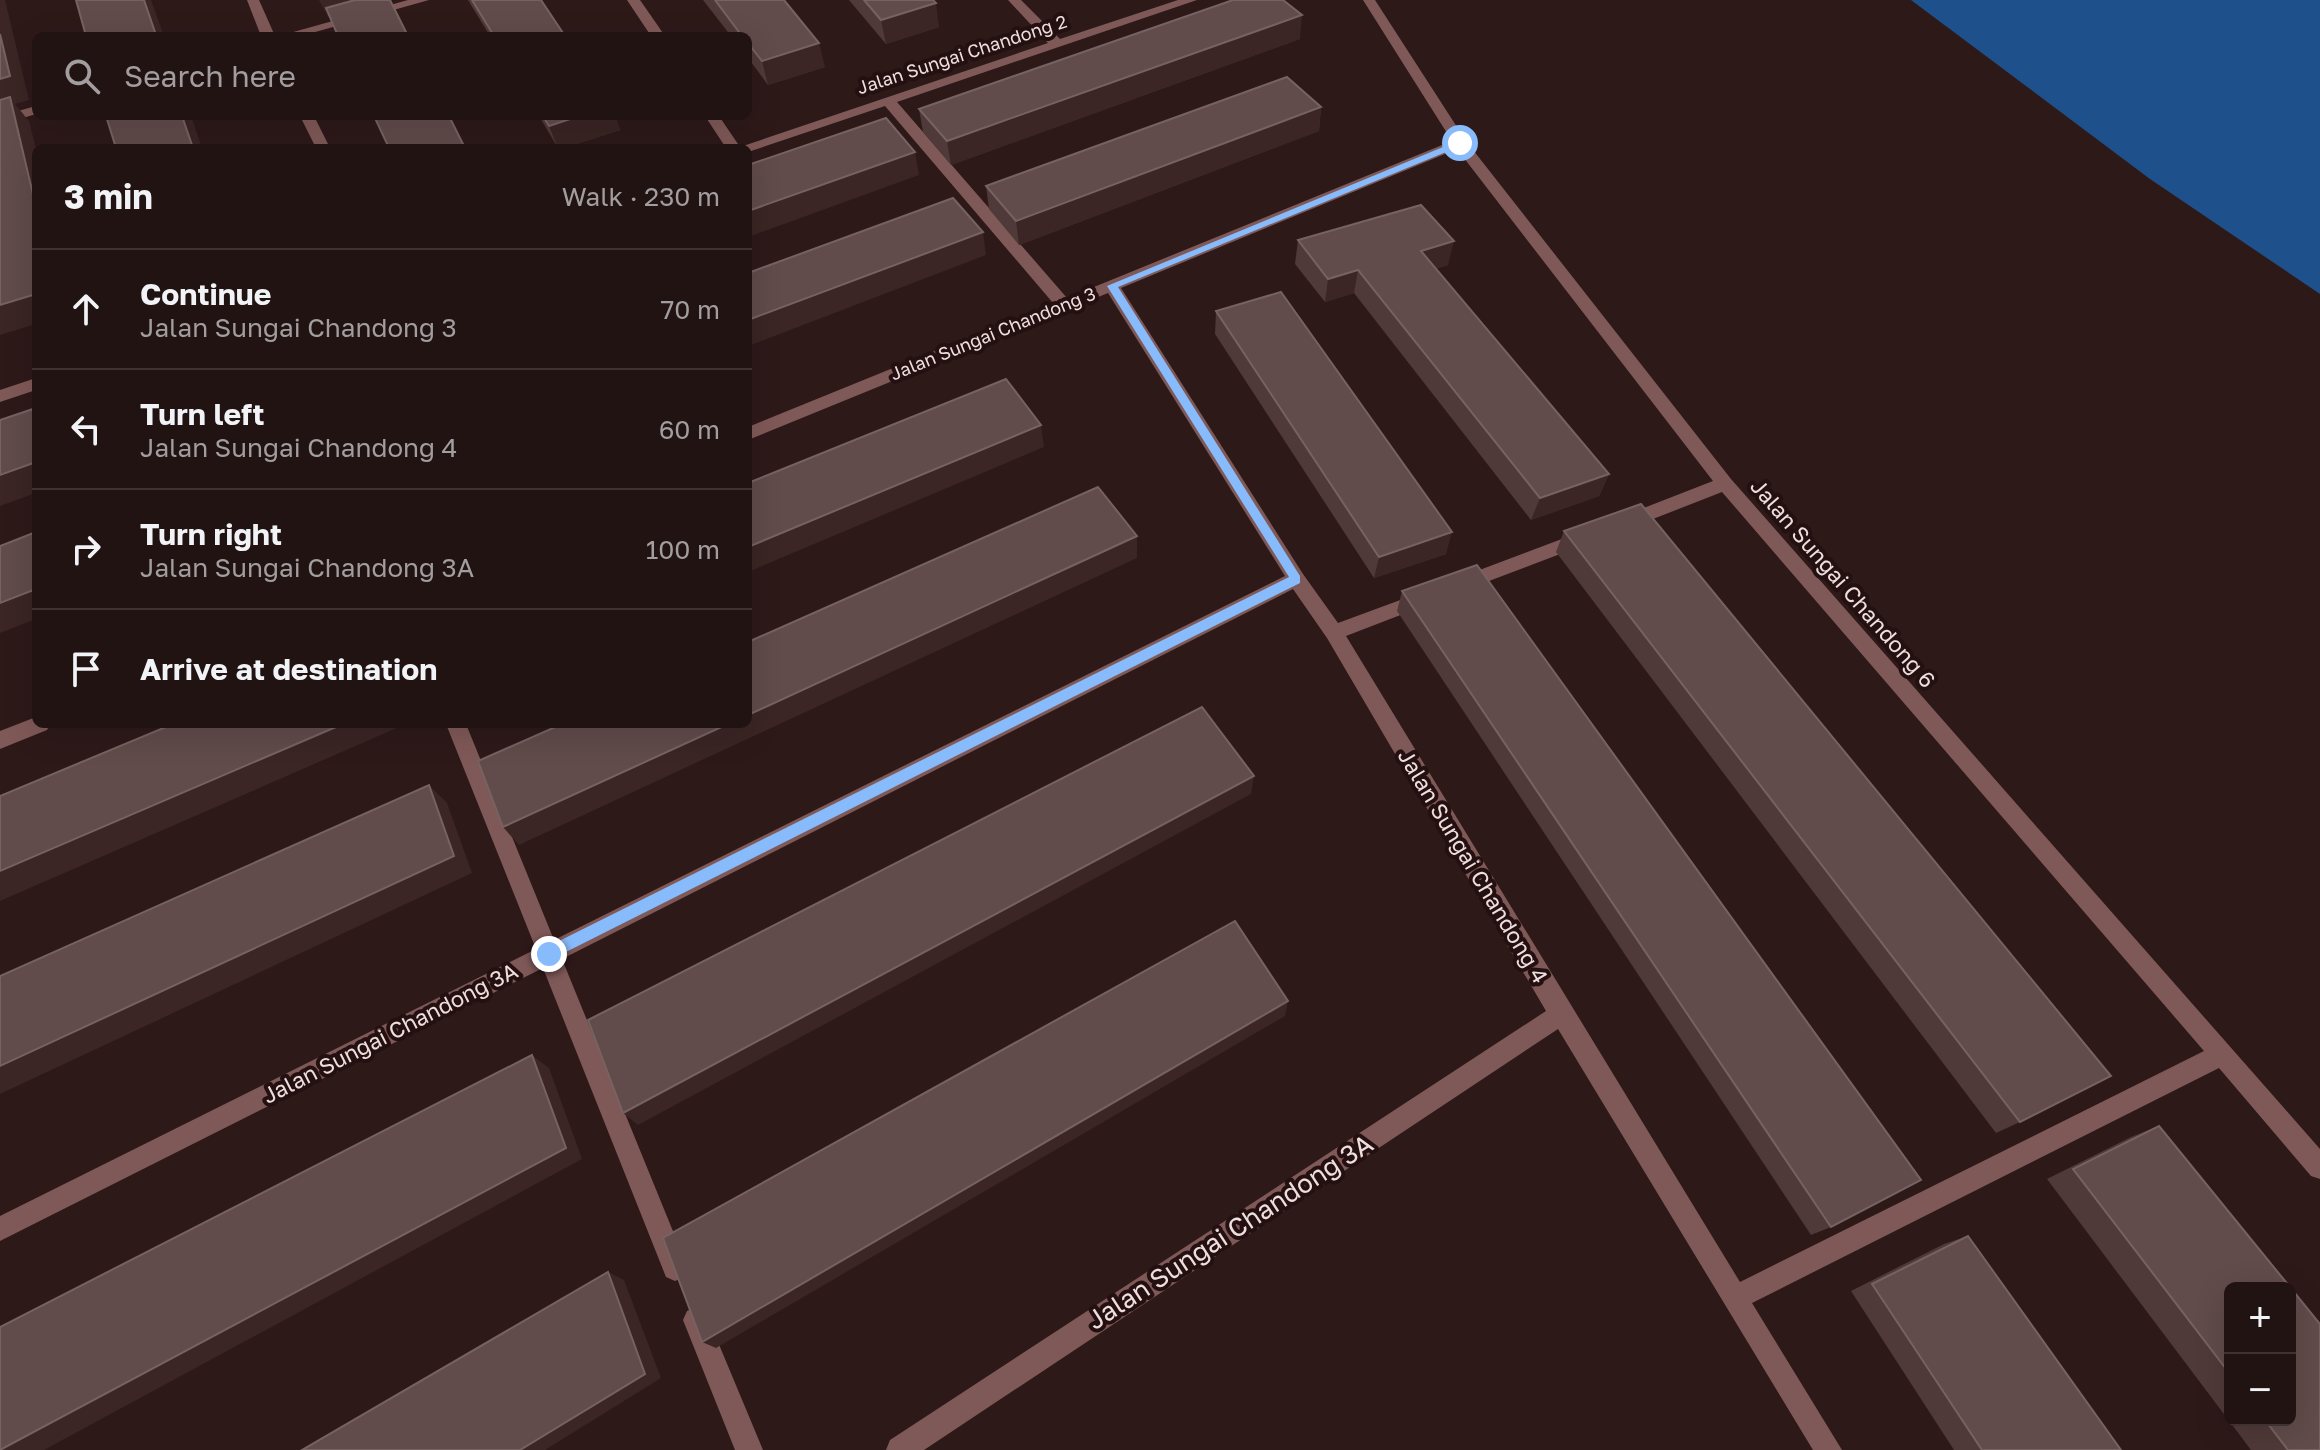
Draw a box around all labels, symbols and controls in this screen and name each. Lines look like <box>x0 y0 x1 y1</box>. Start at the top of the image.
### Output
street label: Jalan Sungai Chandong 2 <box>854 10 1069 98</box>
search box <box>32 32 752 120</box>
icon: search <box>60 54 104 98</box>
text: Search here <box>124 58 296 94</box>
route start <box>1442 125 1478 161</box>
text: 3 min <box>64 176 153 216</box>
text: Walk · 230 m <box>562 181 720 212</box>
text: Continue <box>140 276 271 312</box>
street label: Jalan Sungai Chandong 3 <box>887 282 1098 384</box>
icon: ahead <box>64 287 108 331</box>
text: 70 m <box>661 294 720 325</box>
text: Jalan Sungai Chandong 3 <box>140 312 457 343</box>
text: Turn left <box>140 396 265 432</box>
icon: left <box>64 407 108 451</box>
text: 60 m <box>659 414 720 445</box>
text: Jalan Sungai Chandong 4 <box>140 432 457 463</box>
street label: Jalan Sungai Chandong 6 <box>1745 473 1942 693</box>
text: Turn right <box>140 516 282 552</box>
icon: right <box>64 527 108 571</box>
text: 100 m <box>646 534 720 565</box>
text: Jalan Sungai Chandong 3A <box>140 552 474 583</box>
icon: arrive <box>64 647 108 691</box>
text: Arrive at destination <box>140 651 437 687</box>
street label: Jalan Sungai Chandong 4 <box>1393 744 1554 988</box>
route end <box>531 936 567 972</box>
street label: Jalan Sungai Chandong 3A <box>258 956 522 1109</box>
street label: Jalan Sungai Chandong 3A <box>1081 1128 1378 1336</box>
map controls <box>2224 1282 2296 1426</box>
button: + <box>2224 1282 2296 1354</box>
button: − <box>2224 1354 2296 1426</box>

